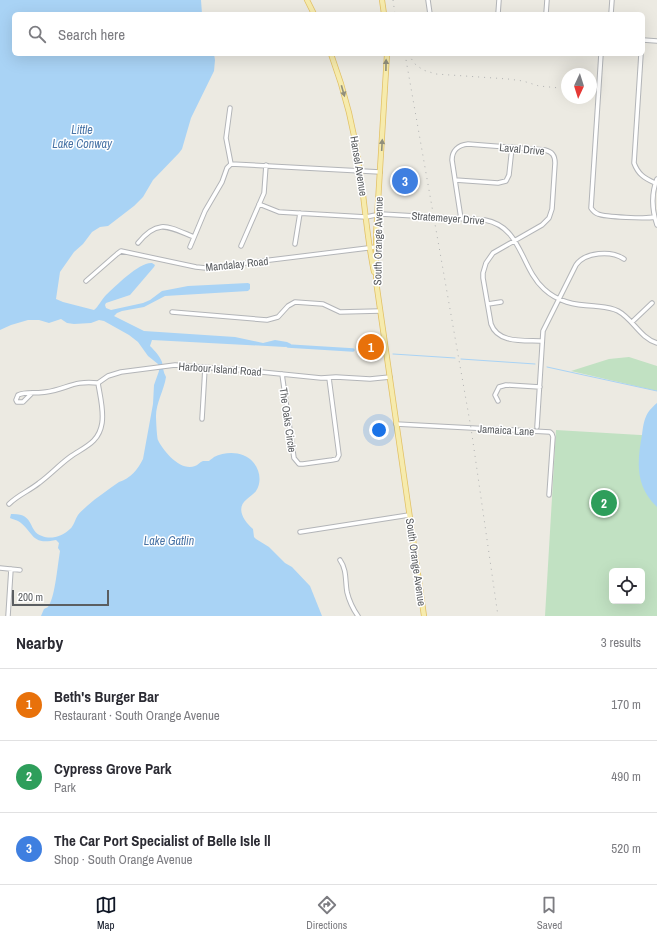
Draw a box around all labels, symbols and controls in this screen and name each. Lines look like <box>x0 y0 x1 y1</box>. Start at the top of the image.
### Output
search box <box>12 12 645 56</box>
icon: search <box>26 23 48 45</box>
text: Search here <box>58 24 125 45</box>
one-way arrow <box>383 59 390 71</box>
north arrow <box>561 68 597 104</box>
one-way arrow <box>340 85 346 97</box>
water label: Little Lake Conway <box>52 122 113 152</box>
street label: Hansel Avenue <box>347 135 371 197</box>
one-way arrow <box>379 138 385 151</box>
street label: Laval Drive <box>499 140 545 158</box>
pin: 3 <box>392 166 418 196</box>
street label: South Orange Avenue <box>370 197 386 285</box>
street label: Stratemeyer Drive <box>411 208 485 228</box>
street label: Mandalay Road <box>205 254 269 274</box>
pin: 1 <box>358 332 384 362</box>
street label: Harbour Island Road <box>178 359 262 379</box>
street label: The Oaks Circle <box>277 387 299 453</box>
your location <box>369 420 389 440</box>
street label: Jamaica Lane <box>477 422 535 438</box>
pin: 2 <box>591 488 617 518</box>
street label: South Orange Avenue <box>403 517 429 607</box>
water label: Lake Gatlin <box>144 533 194 549</box>
map controls <box>609 568 645 604</box>
button: locate <box>609 568 645 604</box>
scale bar <box>12 588 109 607</box>
text: 200 m <box>18 590 43 604</box>
text: Nearby <box>16 631 63 654</box>
text: 3 results <box>601 634 641 651</box>
text: Beth's Burger Bar <box>54 686 159 707</box>
text: 1 <box>26 696 32 713</box>
text: 170 m <box>611 696 641 713</box>
text: Restaurant · South Orange Avenue <box>54 707 220 724</box>
text: Cypress Grove Park <box>54 758 172 779</box>
text: 2 <box>26 768 32 785</box>
text: 490 m <box>611 768 641 785</box>
text: Park <box>54 779 76 796</box>
text: The Car Port Specialist of Belle Isle ll <box>54 830 271 851</box>
text: 3 <box>26 840 32 857</box>
text: 520 m <box>611 840 641 857</box>
text: Shop · South Orange Avenue <box>54 851 193 868</box>
tab: Map <box>95 894 117 932</box>
tab: Directions <box>306 894 347 932</box>
tab: Saved <box>537 894 562 932</box>

